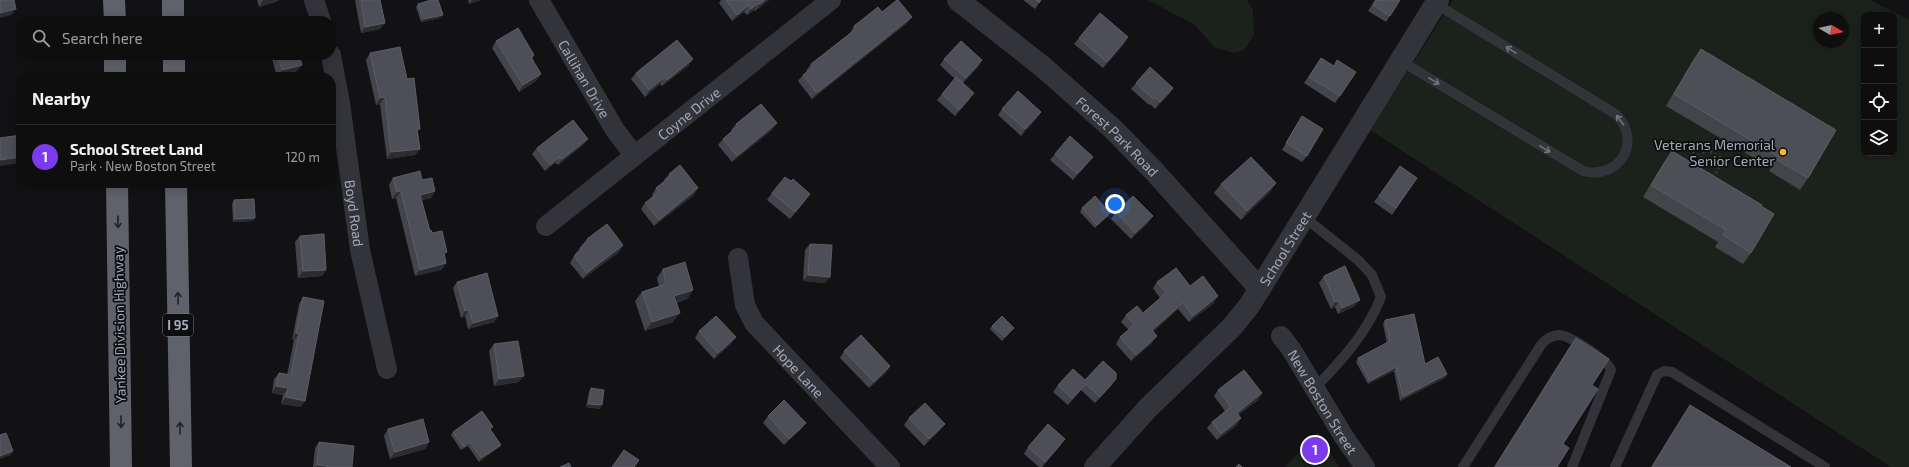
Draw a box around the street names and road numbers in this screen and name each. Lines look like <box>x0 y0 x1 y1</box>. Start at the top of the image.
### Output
street label: Callihan Drive <box>555 36 614 121</box>
street label: Coyne Drive <box>654 83 723 143</box>
street label: Forest Park Road <box>1073 92 1163 179</box>
street label: Boyd Road <box>342 179 368 248</box>
street label: School Street <box>1255 208 1314 289</box>
street label: Yankee Division Highway <box>109 246 129 404</box>
road number: I 95 <box>163 314 193 336</box>
street label: Hope Lane <box>770 340 828 401</box>
street label: New Boston Street <box>1285 346 1362 457</box>

